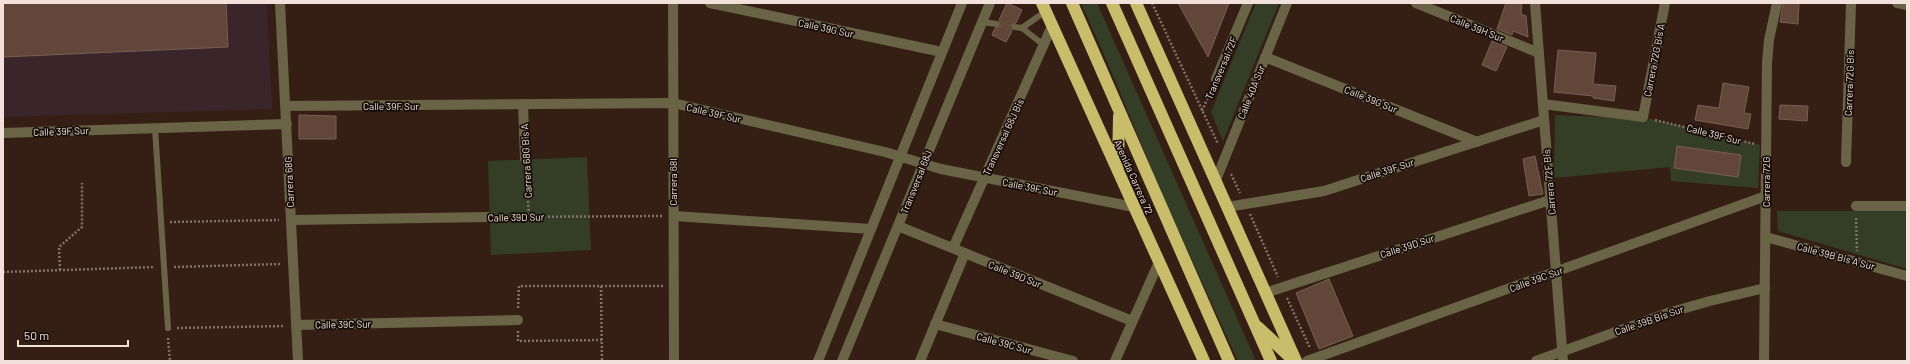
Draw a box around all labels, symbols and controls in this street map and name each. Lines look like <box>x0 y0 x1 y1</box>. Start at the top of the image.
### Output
street label: Calle 39H Sur <box>1448 12 1506 44</box>
street label: Calle 39G Sur <box>797 16 855 40</box>
street label: Carrera 72G Bis A <box>1641 22 1667 98</box>
street label: Transversal 72F <box>1202 34 1240 101</box>
street label: Carrera 72G Bis <box>1842 49 1856 116</box>
street label: Calle 40A Sur <box>1235 63 1267 121</box>
street label: Calle 39G Sur <box>1343 83 1400 115</box>
street label: Transversal 68J Bis <box>980 97 1026 177</box>
street label: Calle 39F Sur <box>363 100 419 112</box>
street label: Calle 39F Sur <box>685 101 743 125</box>
street label: Calle 39F Sur <box>1685 121 1743 147</box>
street label: Carrera 68G Bis A <box>518 123 534 199</box>
street label: Calle 39F Sur <box>33 124 90 138</box>
street label: Avenida Carrera 72 <box>1112 138 1156 216</box>
street label: Transversal 68J <box>898 148 934 216</box>
street label: Carrera 72F Bis <box>1540 149 1558 215</box>
street label: Carrera 68G <box>282 156 296 208</box>
street label: Calle 39F Sur <box>1359 156 1416 184</box>
street label: Carrera 72G <box>1760 157 1772 207</box>
street label: Carrera 68I <box>667 158 679 206</box>
street label: Calle 39F Sur <box>1001 176 1059 198</box>
street label: Calle 39D Sur <box>488 211 545 223</box>
street label: Calle 39D Sur <box>1378 231 1436 260</box>
street label: Calle 39B Bis A Sur <box>1796 240 1877 272</box>
street label: Calle 39D Sur <box>987 258 1044 290</box>
street label: Calle 39C Sur <box>1507 264 1565 294</box>
street label: Calle 39B Bis Sur <box>1613 302 1685 337</box>
street label: Calle 39C Sur <box>315 318 372 330</box>
scale bar <box>18 322 128 348</box>
text: 50 m <box>24 328 49 342</box>
street label: Calle 39C Sur <box>975 330 1033 356</box>

